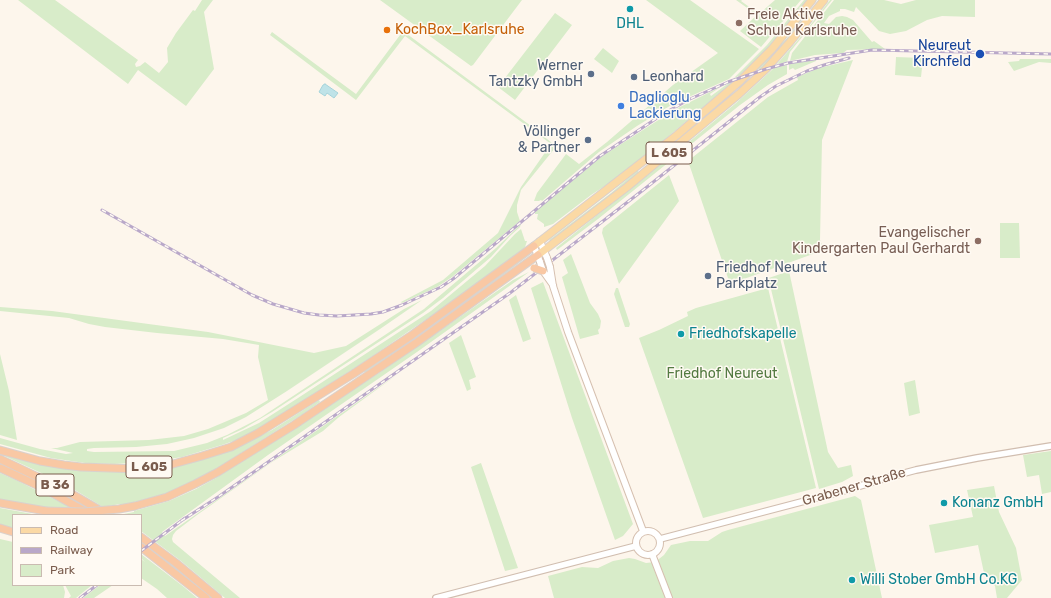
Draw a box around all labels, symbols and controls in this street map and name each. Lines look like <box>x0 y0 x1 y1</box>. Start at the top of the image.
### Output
marker: DHL <box>625 4 635 14</box>
place label: Freie Aktive Schule Karlsruhe <box>747 7 857 40</box>
place label: DHL <box>616 16 644 32</box>
marker: Freie Aktive Schule Karlsruhe <box>734 18 744 28</box>
place label: KochBox_Karlsruhe <box>395 22 525 38</box>
marker: KochBox_Karlsruhe <box>382 25 392 35</box>
place label: Neureut Kirchfeld <box>913 38 971 70</box>
marker: Neureut Kirchfeld <box>974 48 986 60</box>
place label: Werner Tantzky GmbH <box>489 58 583 90</box>
marker: Werner Tantzky GmbH <box>586 69 596 79</box>
place label: Leonhard <box>642 69 704 85</box>
marker: Leonhard <box>629 72 639 82</box>
place label: Daglioglu Lackierung <box>629 90 701 122</box>
marker: Daglioglu Lackierung <box>616 101 626 111</box>
place label: Völlinger & Partner <box>518 124 580 156</box>
marker: Völlinger & Partner <box>583 135 593 145</box>
road number: L 605 <box>646 142 692 164</box>
place label: Evangelischer Kindergarten Paul Gerhardt <box>792 225 970 258</box>
marker: Evangelischer Kindergarten Paul Gerhardt <box>973 236 983 246</box>
place label: Friedhof Neureut Parkplatz <box>716 260 827 292</box>
marker: Friedhof Neureut Parkplatz <box>703 271 713 281</box>
place label: Friedhofskapelle <box>689 326 796 342</box>
marker: Friedhofskapelle <box>676 329 686 339</box>
park label: Friedhof Neureut <box>666 366 778 382</box>
road number: L 605 <box>126 456 172 478</box>
street label: Grabener Straße <box>800 464 908 510</box>
road number: B 36 <box>36 474 74 496</box>
place label: Konanz GmbH <box>952 495 1044 511</box>
marker: Konanz GmbH <box>939 498 949 508</box>
legend <box>12 514 142 586</box>
text: Road <box>50 523 78 537</box>
text: Railway <box>50 543 93 557</box>
text: Park <box>50 563 75 577</box>
place label: Willi Stober GmbH Co.KG <box>860 572 1017 588</box>
marker: Willi Stober GmbH Co.KG <box>847 575 857 585</box>

